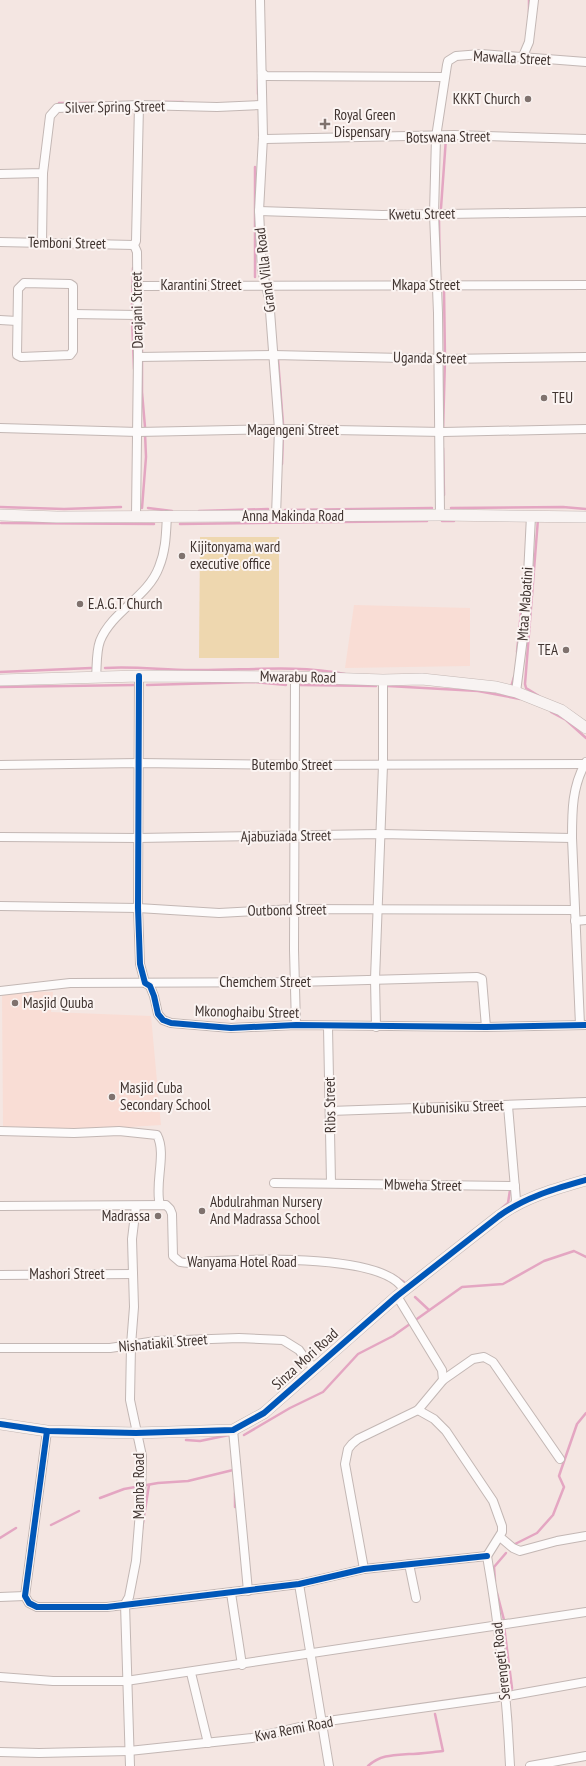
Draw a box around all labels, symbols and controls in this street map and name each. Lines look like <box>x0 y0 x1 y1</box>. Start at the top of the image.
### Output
street label: Mawalla Street <box>473 46 551 69</box>
place label: KKKT Church <box>453 89 520 108</box>
marker: KKKT Church <box>523 94 533 104</box>
street label: Silver Spring Street <box>65 96 165 117</box>
place label: Royal Green Dispensary <box>334 105 396 141</box>
marker: Royal Green Dispensary <box>319 118 331 130</box>
street label: Botswana Street <box>406 126 490 147</box>
street label: Kwetu Street <box>389 203 455 224</box>
street label: Grand Villa Road <box>250 227 279 314</box>
street label: Temboni Street <box>28 232 106 253</box>
street label: Darajani Street <box>126 271 147 349</box>
street label: Karantini Street <box>160 275 242 294</box>
street label: Mkapa Street <box>392 275 460 294</box>
street label: Uganda Street <box>393 347 467 368</box>
place label: TEU <box>552 388 573 407</box>
marker: TEU <box>539 393 549 403</box>
street label: Magengeni Street <box>247 420 339 439</box>
street label: Anna Makinda Road <box>242 506 344 525</box>
place label: Kijitonyama ward executive office <box>190 537 280 573</box>
marker: Kijitonyama ward executive office <box>177 551 187 561</box>
street label: Mtaa Mabatini <box>512 566 537 642</box>
place label: E.A.G.T Church <box>88 594 162 613</box>
marker: E.A.G.T Church <box>75 599 85 609</box>
place label: TEA <box>538 640 559 659</box>
marker: TEA <box>561 645 571 655</box>
street label: Mwarabu Road <box>260 666 336 687</box>
street label: Butembo Street <box>252 755 332 774</box>
street label: Ajabuziada Street <box>240 825 332 846</box>
street label: Outbond Street <box>247 899 327 920</box>
street label: Chemchem Street <box>219 972 311 991</box>
place label: Masjid Quuba <box>23 993 94 1012</box>
marker: Masjid Quuba <box>10 998 20 1008</box>
street label: Mkonoghaibu Street <box>195 1001 299 1022</box>
street label: Ribs Street <box>320 1077 339 1133</box>
place label: Masjid Cuba Secondary School <box>120 1078 211 1114</box>
marker: Masjid Cuba Secondary School <box>107 1092 117 1102</box>
street label: Kubunisiku Street <box>412 1095 504 1118</box>
street label: Mbweha Street <box>384 1174 462 1195</box>
place label: Abdulrahman Nursery And Madrassa School <box>210 1192 322 1228</box>
place label: Madrassa <box>102 1206 150 1225</box>
marker: Abdulrahman Nursery And Madrassa School <box>197 1206 207 1216</box>
marker: Madrassa <box>153 1211 163 1221</box>
street label: Wanyama Hotel Road <box>187 1252 297 1271</box>
street label: Mashori Street <box>29 1264 105 1283</box>
street label: Sinza Mori Road <box>267 1324 342 1393</box>
street label: Nishatiakil Street <box>118 1329 208 1356</box>
street label: Mamba Road <box>129 1453 148 1519</box>
street label: Serengeti Road <box>487 1621 514 1701</box>
street label: Kwa Remi Road <box>253 1712 335 1745</box>

